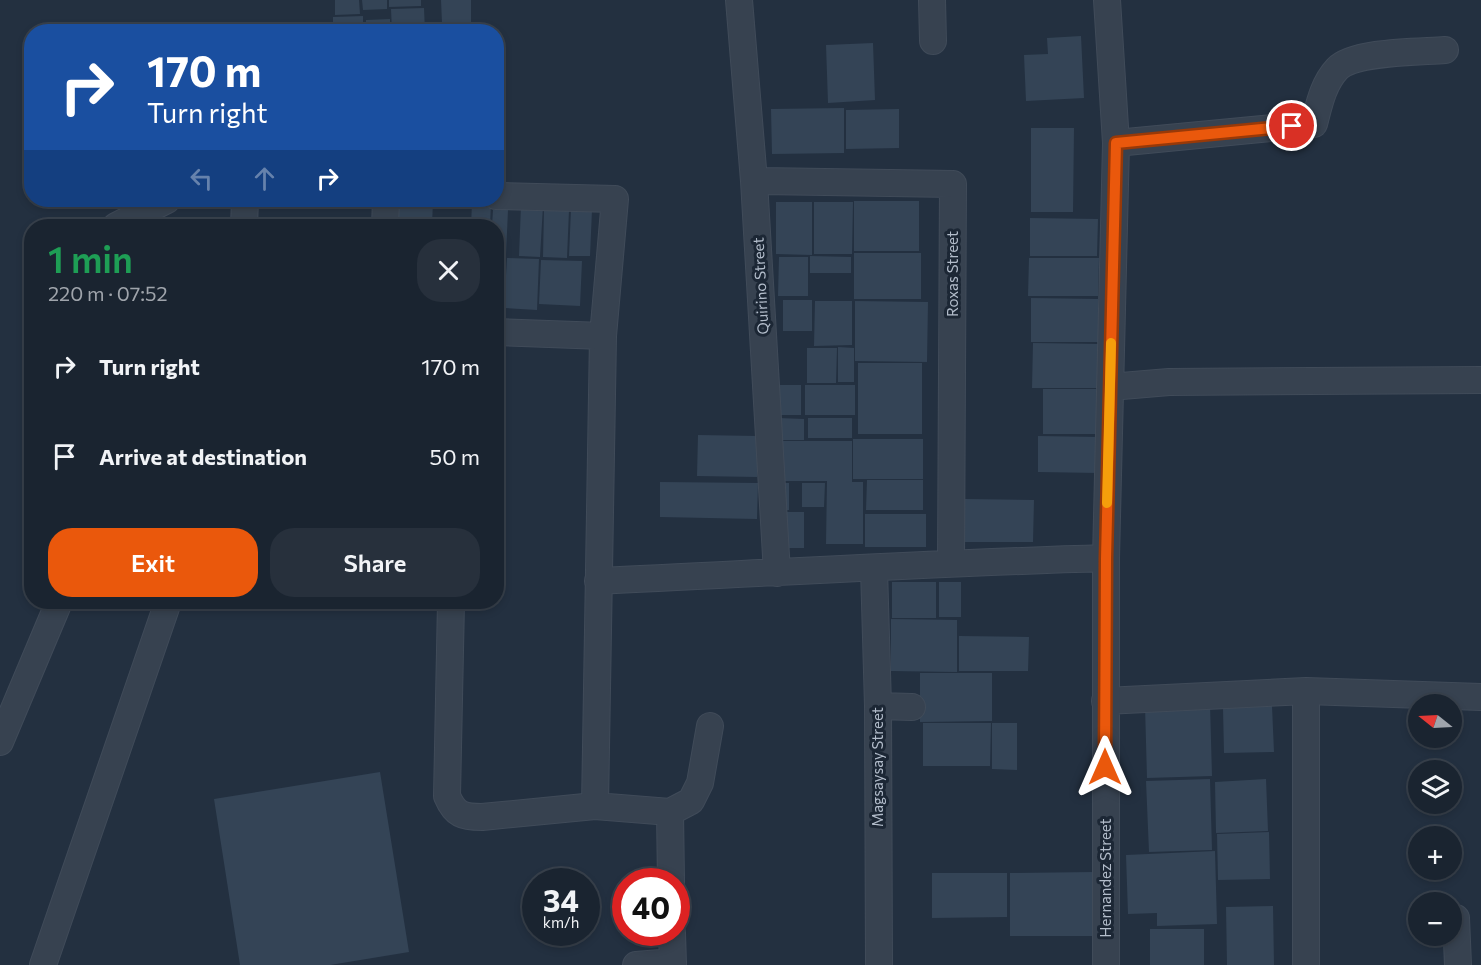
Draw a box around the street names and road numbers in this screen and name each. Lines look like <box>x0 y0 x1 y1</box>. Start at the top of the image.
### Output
street label: Roxas Street <box>943 231 961 317</box>
street label: Quirino Street <box>748 237 772 335</box>
street label: Magsaysay Street <box>868 707 886 827</box>
street label: Hernandez Street <box>1096 818 1114 938</box>

